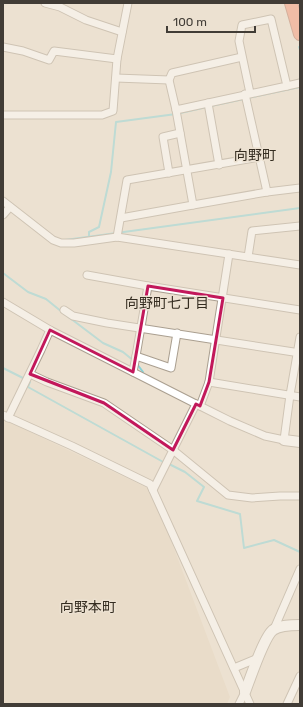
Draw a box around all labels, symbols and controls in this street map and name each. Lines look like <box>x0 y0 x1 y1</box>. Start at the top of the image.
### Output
scale bar <box>167 8 255 34</box>
text: 100 m <box>173 15 207 29</box>
district label: 向野町 <box>234 147 276 164</box>
district label: 向野町七丁目 <box>125 295 209 312</box>
district label: 向野本町 <box>60 599 116 616</box>

